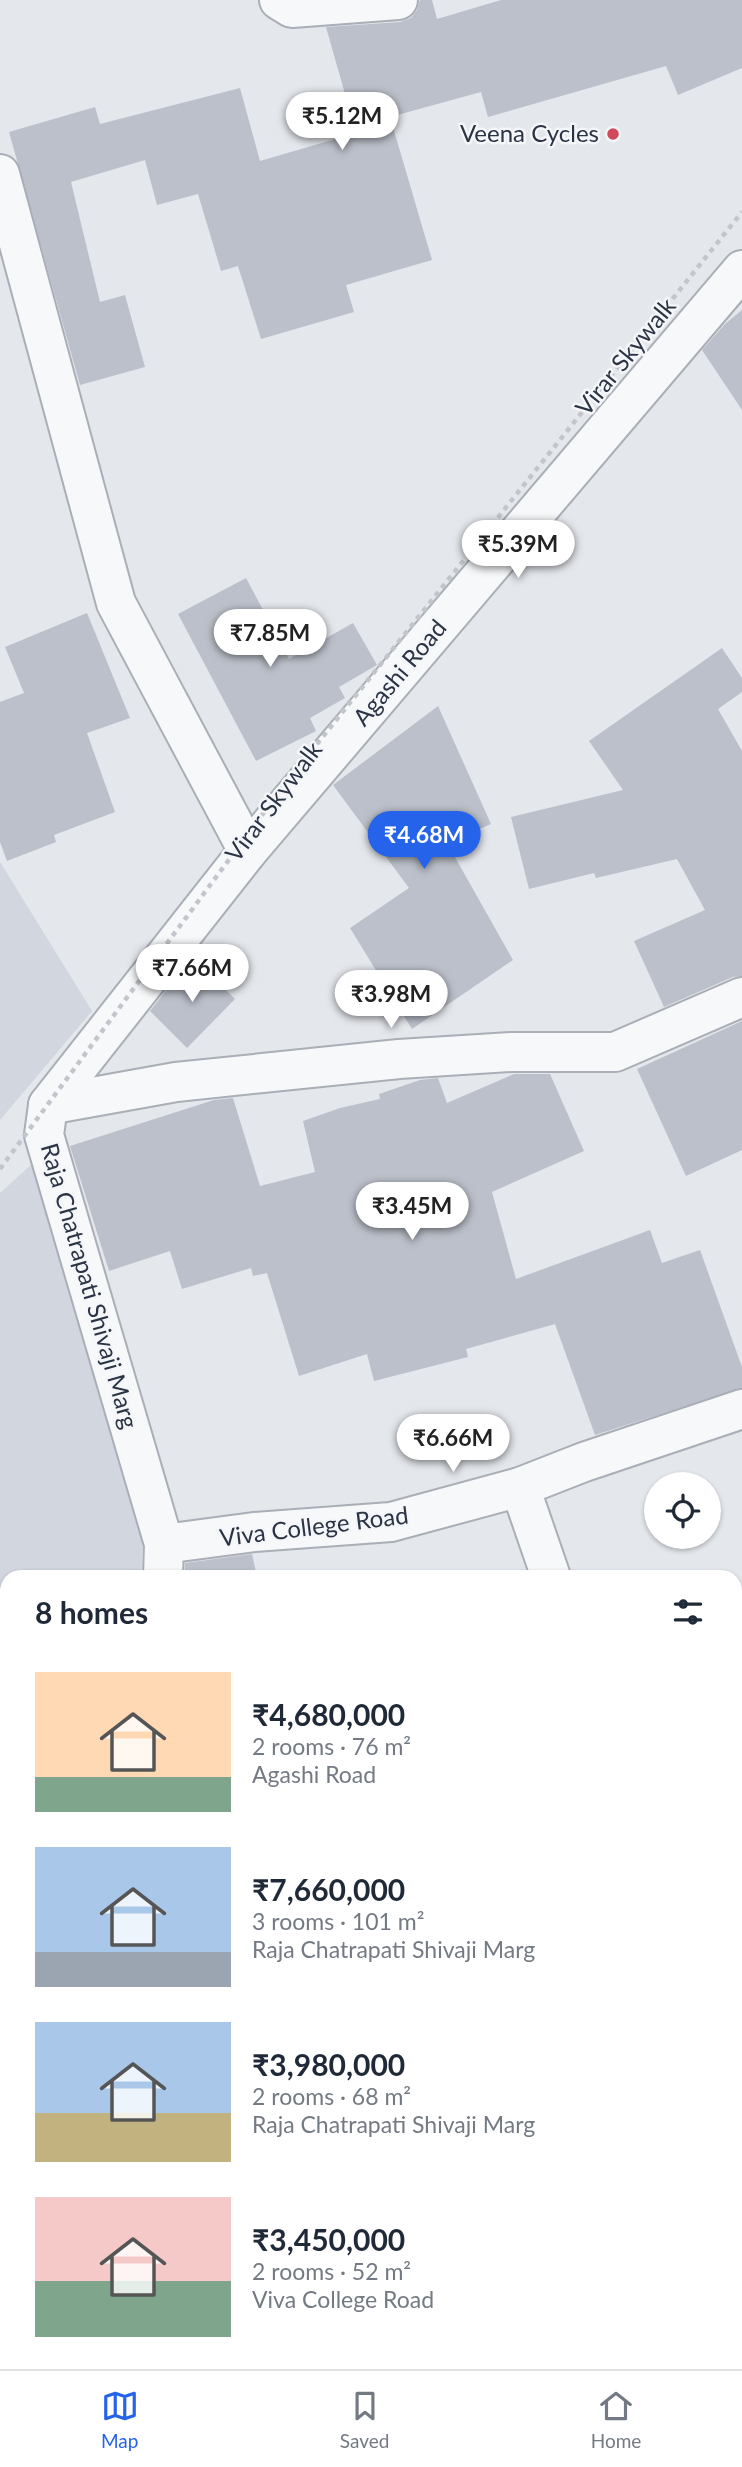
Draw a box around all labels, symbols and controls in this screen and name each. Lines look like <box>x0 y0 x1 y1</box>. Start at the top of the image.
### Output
pin: ₹5.12M <box>285 92 399 152</box>
text: ₹5.12M <box>302 101 382 129</box>
place label: Veena Cycles <box>460 118 599 147</box>
marker: Veena Cycles <box>605 126 621 142</box>
street label: Virar Skywalk <box>569 291 682 421</box>
pin: ₹5.39M <box>461 520 575 580</box>
text: ₹5.39M <box>478 529 558 557</box>
pin: ₹7.85M <box>213 610 327 669</box>
street label: Agashi Road <box>346 613 452 731</box>
text: ₹7.85M <box>230 618 310 646</box>
street label: Virar Skywalk <box>218 735 328 867</box>
pin: ₹4.68M <box>367 812 481 871</box>
text: ₹4.68M <box>384 820 464 848</box>
pin: ₹7.66M <box>135 944 249 1004</box>
text: ₹7.66M <box>152 953 232 981</box>
pin: ₹3.98M <box>334 970 448 1030</box>
text: ₹3.98M <box>351 979 431 1007</box>
street label: Raja Chatrapati Shivaji Marg <box>36 1140 145 1432</box>
pin: ₹3.45M <box>355 1182 469 1242</box>
text: ₹3.45M <box>372 1191 452 1219</box>
pin: ₹6.66M <box>396 1414 510 1474</box>
text: ₹6.66M <box>413 1423 493 1451</box>
map controls <box>644 1472 721 1549</box>
button: locate <box>644 1472 721 1549</box>
street label: Viva College Road <box>218 1500 410 1551</box>
icon: filters <box>669 1593 707 1631</box>
text: 8 homes <box>35 1594 148 1630</box>
text: ₹4,680,000 <box>252 1696 405 1732</box>
icon: home <box>91 1700 175 1784</box>
text: 2 rooms · 76 m² <box>252 1732 411 1760</box>
text: Agashi Road <box>252 1760 376 1788</box>
text: ₹7,660,000 <box>252 1871 405 1907</box>
icon: home <box>91 1875 175 1959</box>
text: 3 rooms · 101 m² <box>252 1907 424 1935</box>
text: Raja Chatrapati Shivaji Marg <box>252 1935 535 1963</box>
text: ₹3,980,000 <box>252 2046 405 2082</box>
icon: home <box>91 2050 175 2134</box>
text: 2 rooms · 68 m² <box>252 2082 411 2110</box>
text: Raja Chatrapati Shivaji Marg <box>252 2110 535 2138</box>
text: ₹3,450,000 <box>252 2221 405 2257</box>
icon: home <box>91 2225 175 2309</box>
text: 2 rooms · 52 m² <box>252 2257 411 2285</box>
text: Viva College Road <box>252 2285 434 2313</box>
tab: Map <box>101 2387 139 2452</box>
tab: Saved <box>340 2387 389 2452</box>
tab: Home <box>591 2387 641 2452</box>

